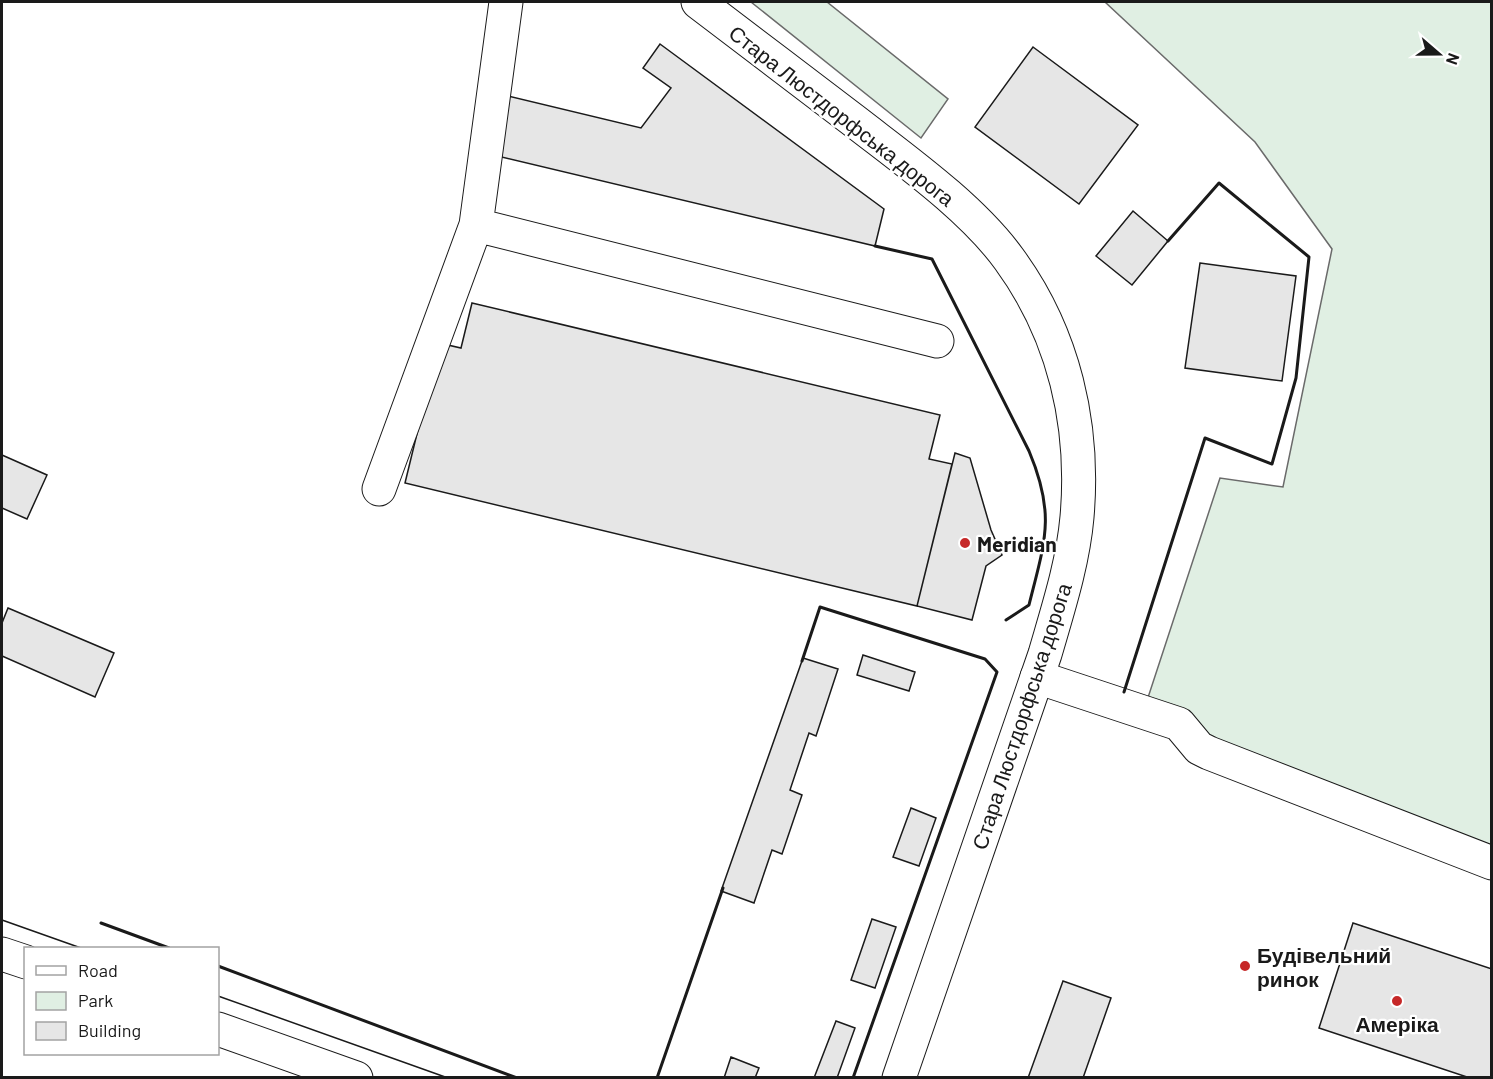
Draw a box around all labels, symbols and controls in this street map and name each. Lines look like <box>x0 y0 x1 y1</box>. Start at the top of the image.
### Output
street label: Стара Люстдорфська дорога <box>724 19 960 211</box>
north arrow <box>1409 24 1469 84</box>
text: N <box>1443 51 1464 68</box>
place label: Meridian <box>977 531 1057 556</box>
marker: Meridian <box>958 536 972 550</box>
street label: Стара Люстдорфська дорога <box>966 579 1076 852</box>
place label: Будівельний ринок <box>1257 942 1391 991</box>
legend <box>24 947 219 1055</box>
text: Road <box>78 959 118 981</box>
marker: Будівельний ринок <box>1238 959 1252 973</box>
text: Park <box>78 989 113 1011</box>
marker: Амеріка <box>1390 994 1404 1008</box>
place label: Амеріка <box>1355 1011 1439 1036</box>
text: Building <box>78 1019 141 1041</box>

